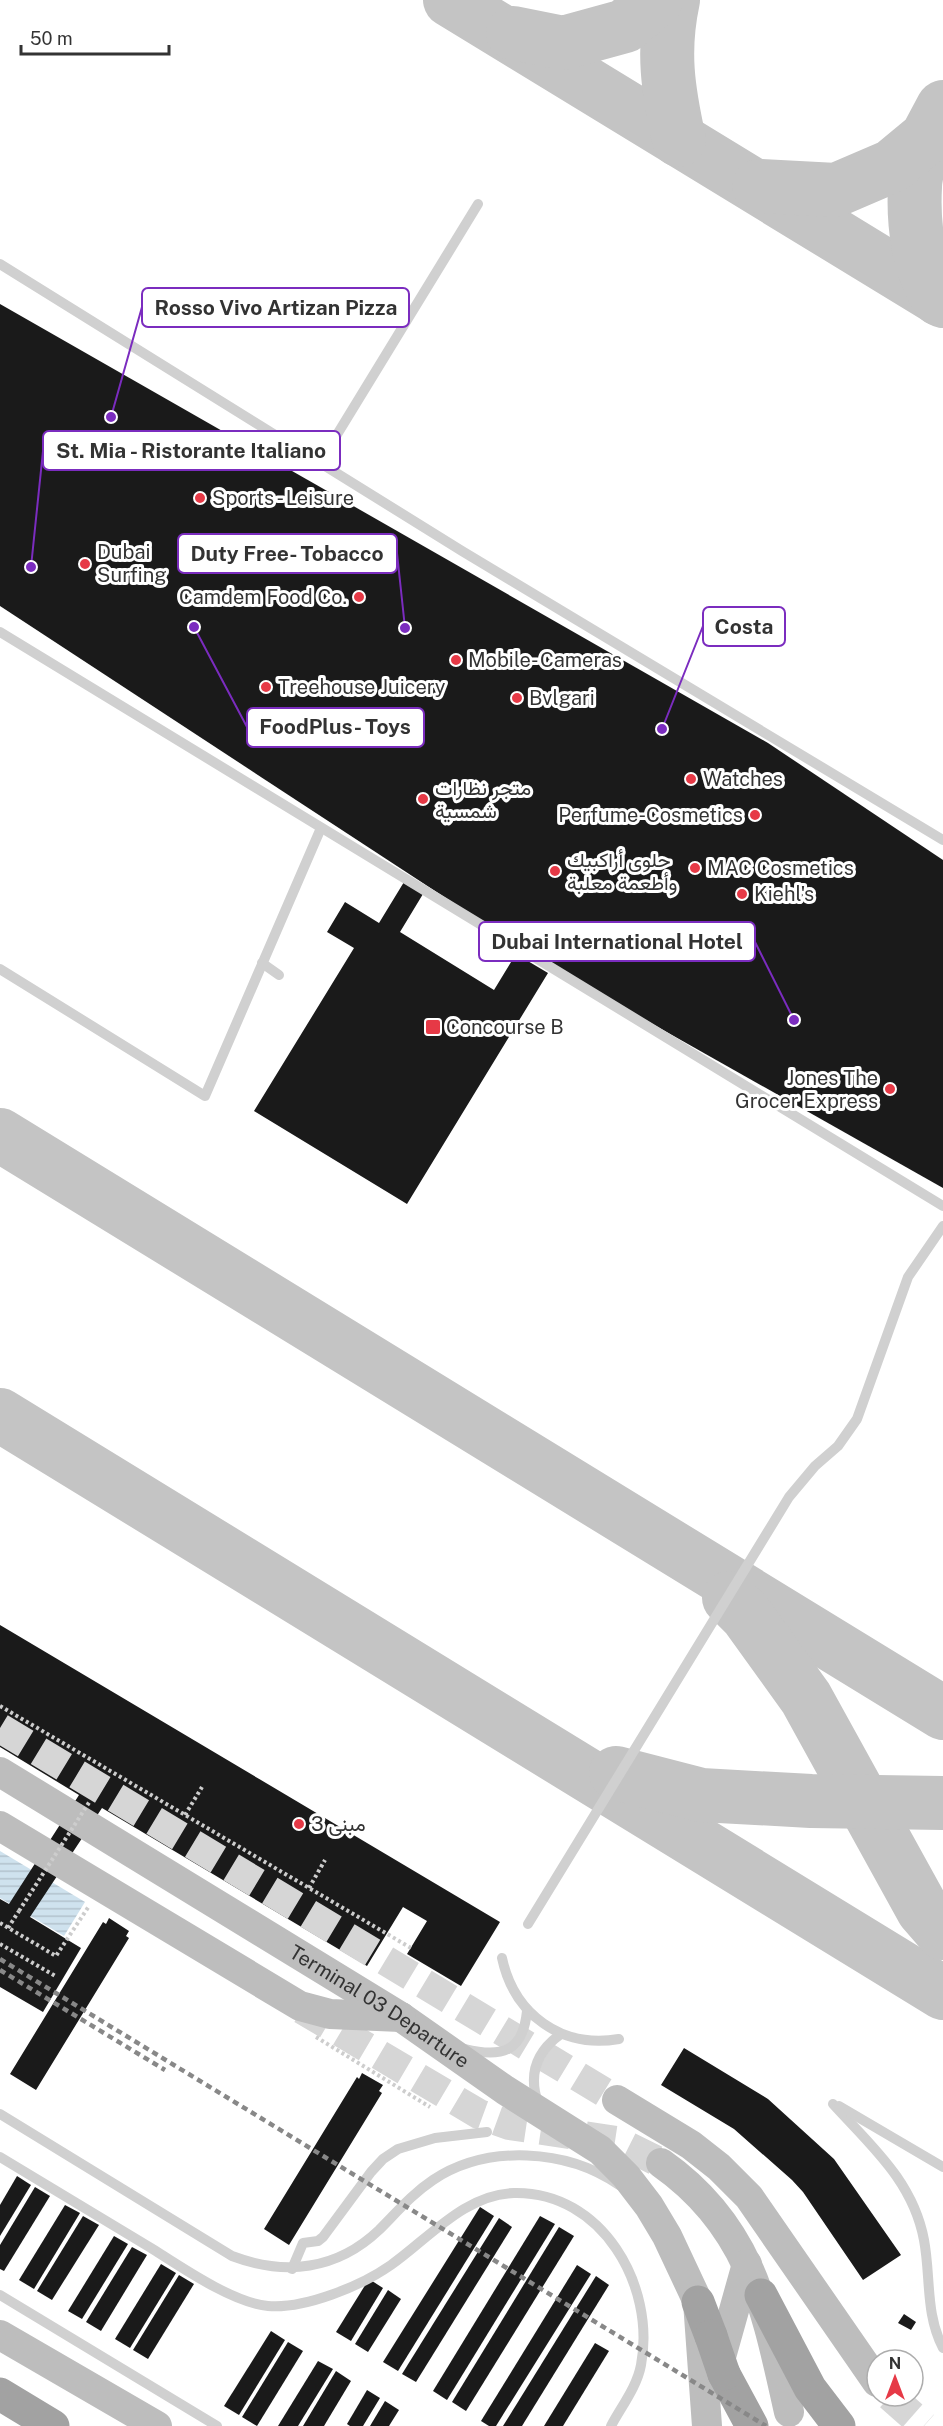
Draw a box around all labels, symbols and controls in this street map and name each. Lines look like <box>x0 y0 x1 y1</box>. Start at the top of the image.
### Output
scale bar <box>21 18 170 56</box>
text: 50 m <box>30 28 73 49</box>
callout: Rosso Vivo Artizan Pizza <box>142 288 409 327</box>
text: Rosso Vivo Artizan Pizza <box>155 295 398 320</box>
callout: St. Mia - Ristorante Italiano <box>43 431 340 470</box>
text: St. Mia - Ristorante Italiano <box>56 438 326 463</box>
place label: Sports - Leisure <box>212 486 354 510</box>
marker: Sports - Leisure <box>193 491 207 505</box>
callout: Duty Free- Tobacco <box>178 534 397 573</box>
place label: Dubai Surfing <box>97 540 167 587</box>
text: Duty Free- Tobacco <box>190 541 384 566</box>
marker: Dubai Surfing <box>78 557 92 571</box>
place label: Camdem Food Co. <box>179 585 347 609</box>
marker: Camdem Food Co. <box>352 590 366 604</box>
callout: Costa <box>703 607 785 646</box>
text: Costa <box>715 614 773 639</box>
place label: Mobile- Cameras <box>468 648 622 672</box>
marker: Mobile- Cameras <box>449 653 463 667</box>
place label: Treehouse Juicery <box>278 675 446 699</box>
marker: Treehouse Juicery <box>259 680 273 694</box>
place label: Bvlgari <box>529 686 595 710</box>
marker: Bvlgari <box>510 691 524 705</box>
callout: FoodPlus- Toys <box>247 708 424 747</box>
text: FoodPlus- Toys <box>259 714 411 739</box>
place label: Watches <box>703 767 783 791</box>
marker: Watches <box>684 772 698 786</box>
place label: متجر نظارات شمسية <box>435 776 531 823</box>
marker: متجر نظارات شمسية <box>416 792 430 806</box>
place label: Perfume-Cosmetics <box>558 803 743 827</box>
marker: Perfume-Cosmetics <box>748 808 762 822</box>
place label: حلوى أراكبيك وأطعمة معلبة <box>567 848 677 896</box>
place label: MAC Cosmetics <box>707 856 854 880</box>
marker: MAC Cosmetics <box>688 861 702 875</box>
marker: حلوى أراكبيك وأطعمة معلبة <box>548 864 562 878</box>
place label: Kiehl's <box>754 882 814 906</box>
marker: Kiehl's <box>735 887 749 901</box>
callout: Dubai International Hotel <box>479 922 755 961</box>
text: Dubai International Hotel <box>491 929 743 954</box>
place label: Concourse B <box>446 1015 564 1039</box>
marker: Concourse B <box>424 1018 442 1036</box>
place label: Jones The Grocer Express <box>735 1066 878 1113</box>
marker: Jones The Grocer Express <box>883 1082 897 1096</box>
place label: مبنى 3 <box>311 1812 366 1836</box>
marker: مبنى 3 <box>292 1817 306 1831</box>
street label: Terminal 03 Departure <box>285 1940 474 2073</box>
north arrow <box>865 2348 925 2408</box>
text: N <box>889 2354 901 2373</box>

